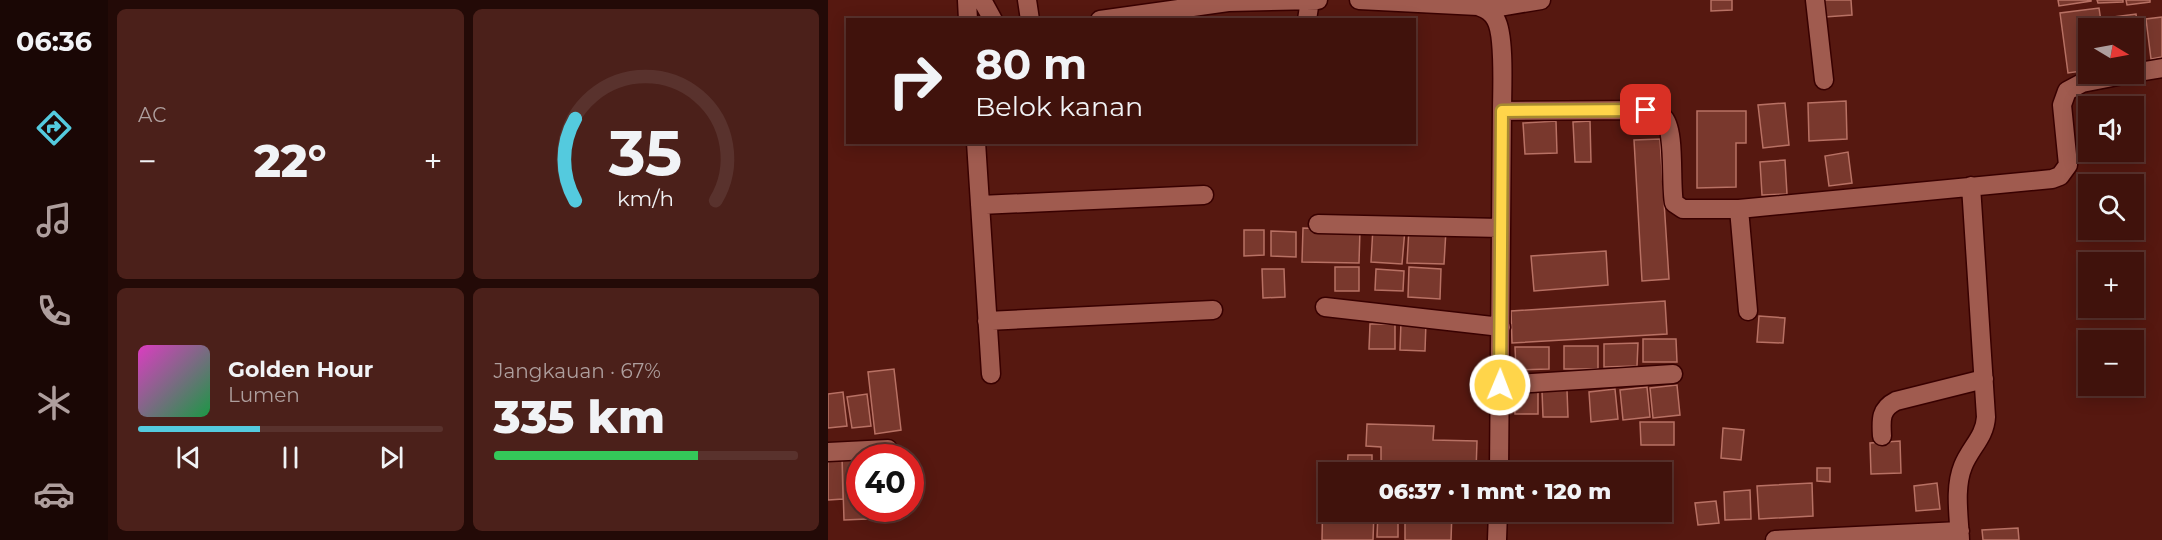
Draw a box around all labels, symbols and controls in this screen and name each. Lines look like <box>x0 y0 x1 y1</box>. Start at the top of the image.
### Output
north arrow <box>2078 18 2144 84</box>
map controls <box>2078 18 2144 396</box>
text: 06:36 <box>16 25 92 58</box>
text: 80 m <box>975 38 1087 90</box>
icon: right <box>876 42 954 120</box>
pin <box>1620 84 1671 135</box>
text: Belok kanan <box>975 90 1143 123</box>
icon: arrive <box>1629 93 1662 126</box>
button: sound <box>2078 96 2144 162</box>
text: AC <box>138 103 166 127</box>
icon: directions <box>33 107 75 149</box>
text: 35 <box>608 115 682 191</box>
text: 22° <box>254 133 327 188</box>
text: − <box>138 141 157 181</box>
text: + <box>424 141 443 181</box>
button: search <box>2078 174 2144 240</box>
text: km/h <box>617 185 674 211</box>
icon: music <box>33 199 75 241</box>
button: + <box>2078 252 2144 318</box>
icon: phone <box>33 290 75 332</box>
button: − <box>2078 330 2144 396</box>
position arrow <box>1468 353 1532 417</box>
text: Golden Hour <box>228 356 373 383</box>
text: Jangkauan · 67% <box>494 359 661 383</box>
icon: climate <box>33 382 75 424</box>
text: Lumen <box>228 383 300 407</box>
text: 335 km <box>494 389 665 444</box>
icon: previous <box>172 441 205 474</box>
icon: pause <box>274 441 307 474</box>
icon: next <box>375 441 408 474</box>
speed limit sign: 40 <box>846 444 924 522</box>
icon: car <box>33 473 75 515</box>
text: 06:37 · 1 mnt · 120 m <box>1379 478 1611 505</box>

